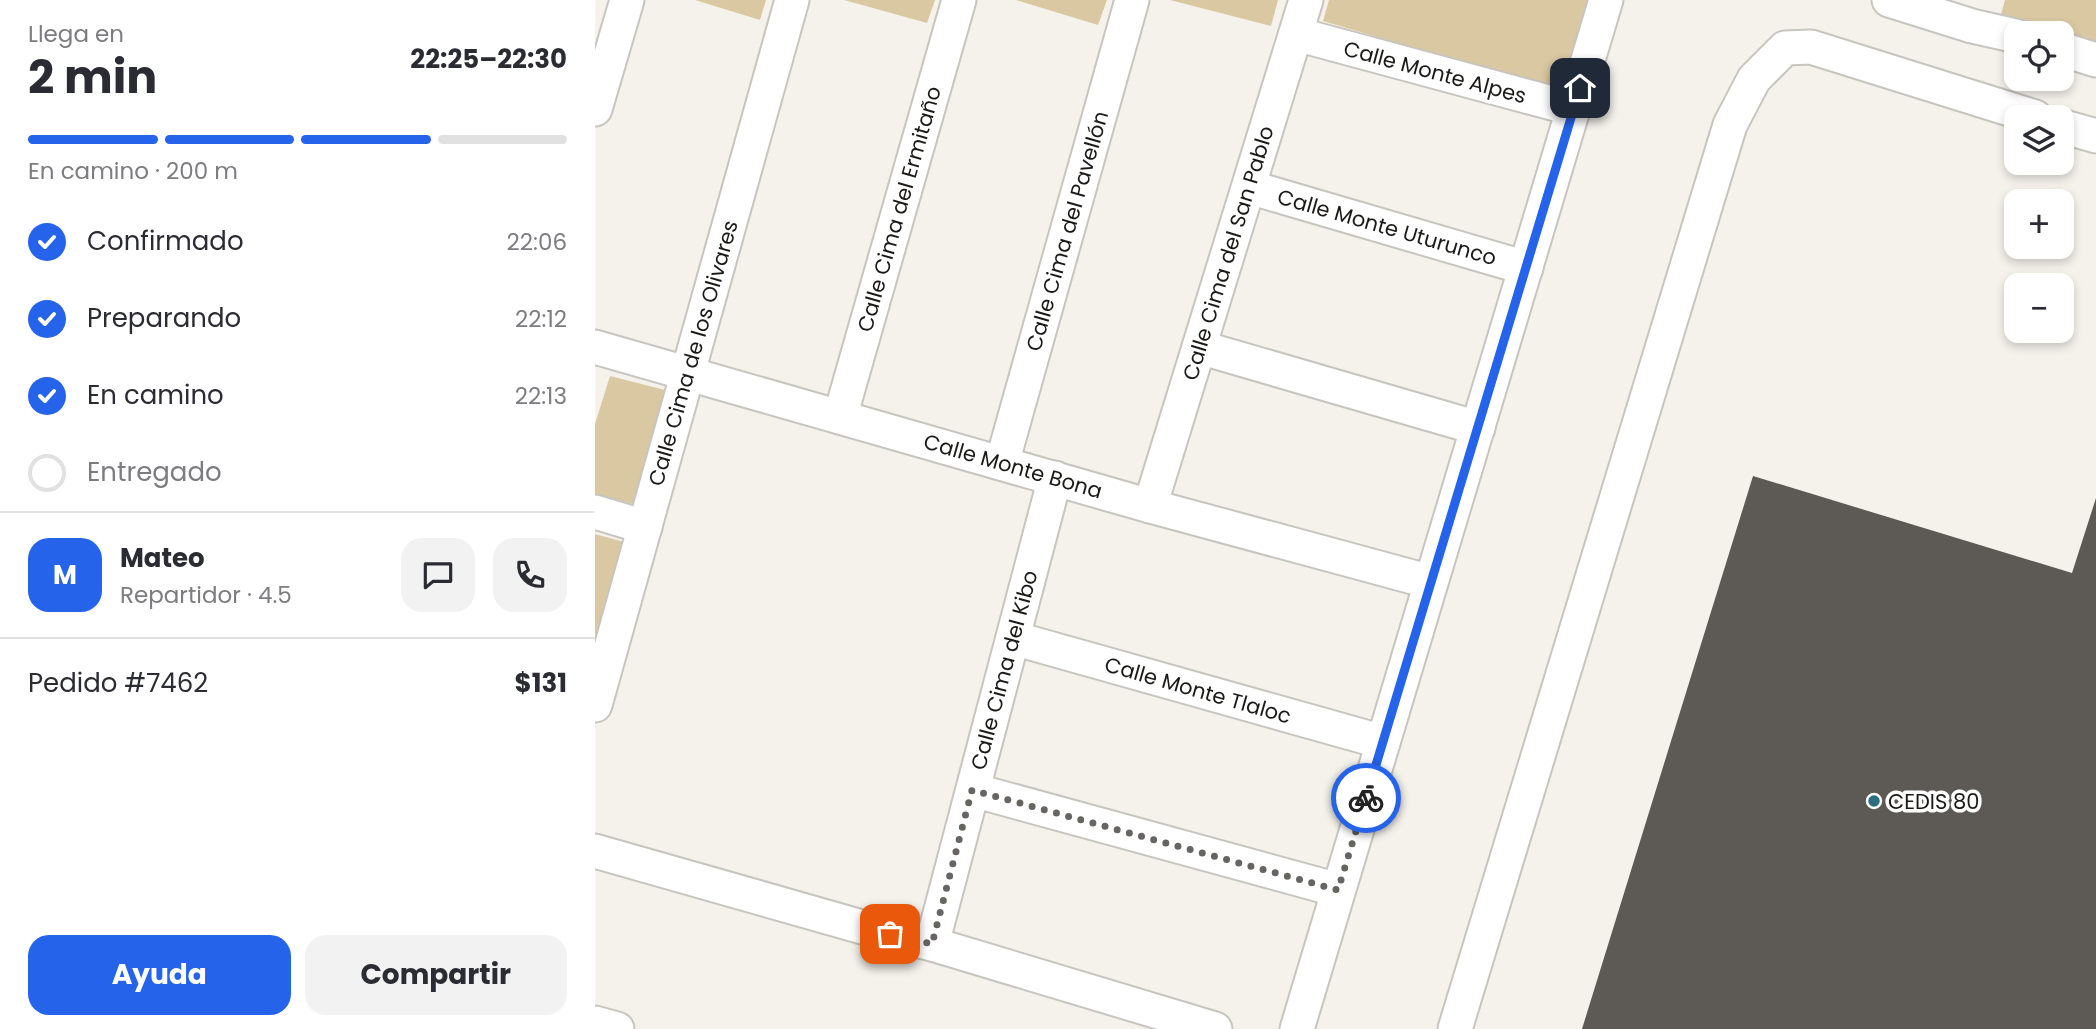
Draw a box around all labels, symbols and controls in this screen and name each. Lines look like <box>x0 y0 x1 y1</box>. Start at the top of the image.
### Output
text: Llega en <box>28 18 124 50</box>
map controls <box>2004 21 2074 343</box>
button: locate <box>2004 21 2074 91</box>
street label: Calle Monte Alpes <box>1340 34 1530 110</box>
text: 22:25–22:30 <box>410 41 567 77</box>
text: 2 min <box>28 45 157 109</box>
pin <box>1550 58 1610 118</box>
icon: home <box>1561 69 1599 107</box>
street label: Calle Cima del Ermitaño <box>850 83 948 335</box>
button: layers <box>2004 105 2074 175</box>
street label: Calle Cima del Pavellón <box>1019 108 1115 354</box>
street label: Calle Cima del San Pablo <box>1175 122 1281 384</box>
text: En camino · 200 m <box>28 155 238 187</box>
street label: Calle Monte Uturunco <box>1274 182 1500 272</box>
button: + <box>2004 189 2074 259</box>
street label: Calle Cima de los Olivares <box>641 217 745 489</box>
icon: check <box>28 223 66 261</box>
text: Confirmado <box>87 223 244 259</box>
text: 22:06 <box>507 226 567 258</box>
button: − <box>2004 273 2074 343</box>
icon: check <box>28 300 66 338</box>
text: Preparando <box>87 300 241 336</box>
text: 22:12 <box>515 303 567 335</box>
icon: check <box>28 377 66 415</box>
text: En camino <box>87 377 224 413</box>
text: 22:13 <box>515 380 567 412</box>
street label: Calle Monte Bona <box>920 427 1106 505</box>
text: Entregado <box>87 454 222 490</box>
button: chat <box>401 538 475 612</box>
button: phone <box>493 538 567 612</box>
text: Mateo <box>120 540 205 576</box>
text: M <box>53 557 77 593</box>
street label: Calle Cima del Kibo <box>963 567 1045 773</box>
text: Repartidor · 4.5 <box>120 579 292 611</box>
street label: Calle Monte Tlaloc <box>1101 650 1295 730</box>
text: Pedido #7462 <box>28 665 208 701</box>
text: $131 <box>515 665 567 701</box>
courier <box>1331 763 1401 833</box>
icon: bike <box>1347 779 1385 817</box>
place label: CEDIS 80 <box>1888 787 1979 816</box>
marker: CEDIS 80 <box>1866 793 1882 809</box>
pin <box>860 904 920 964</box>
icon: bag <box>871 915 909 953</box>
button: Ayuda <box>28 935 291 1015</box>
button: Compartir <box>305 935 567 1015</box>

